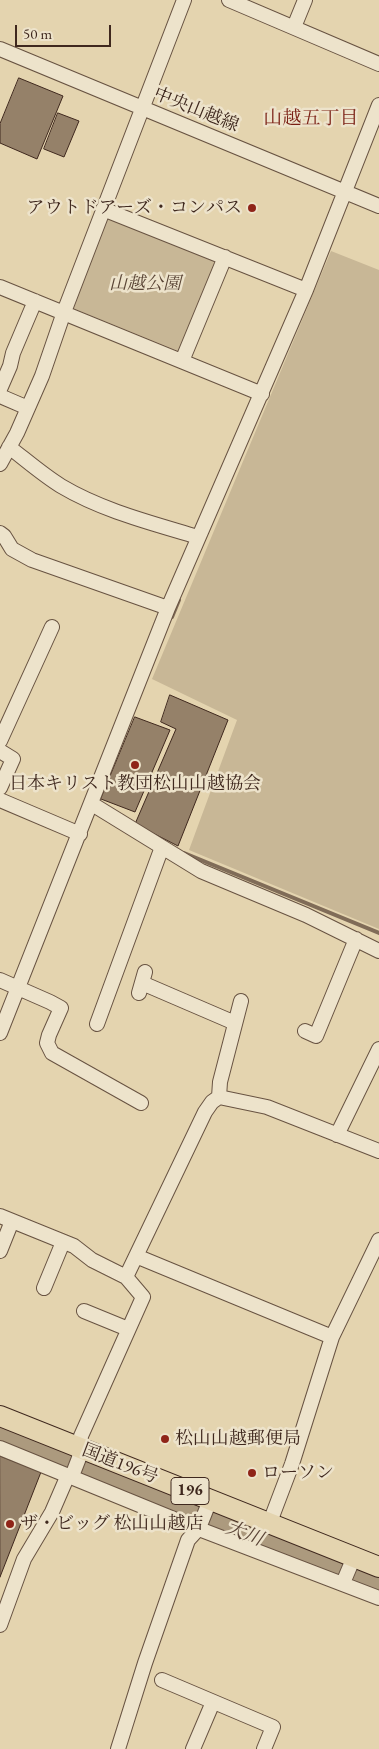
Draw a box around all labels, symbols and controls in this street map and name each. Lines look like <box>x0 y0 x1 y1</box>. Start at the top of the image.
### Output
scale bar <box>18 15 114 47</box>
text: 50 m <box>23 24 52 43</box>
street label: 中央山越線 <box>150 83 242 137</box>
district label: 山越五丁目 <box>264 108 358 130</box>
place label: アウトドアーズ・コンパス <box>27 197 242 219</box>
marker: アウトドアーズ・コンパス <box>246 202 258 214</box>
park label: 山越公園 <box>109 273 181 295</box>
marker: 日本キリスト教団松山山越協会 <box>129 759 141 771</box>
place label: 日本キリスト教団松山山越協会 <box>9 773 261 795</box>
place label: 松山山越郵便局 <box>175 1428 301 1450</box>
marker: 松山山越郵便局 <box>159 1433 171 1445</box>
street label: 国道196号 <box>79 1440 161 1488</box>
place label: ローソン <box>262 1462 334 1484</box>
marker: ローソン <box>246 1467 258 1479</box>
road number: 196 <box>171 1478 209 1504</box>
place label: ザ・ビッグ 松山山越店 <box>20 1513 204 1535</box>
water label: 大川 <box>222 1517 266 1551</box>
marker: ザ・ビッグ 松山山越店 <box>4 1518 16 1530</box>

